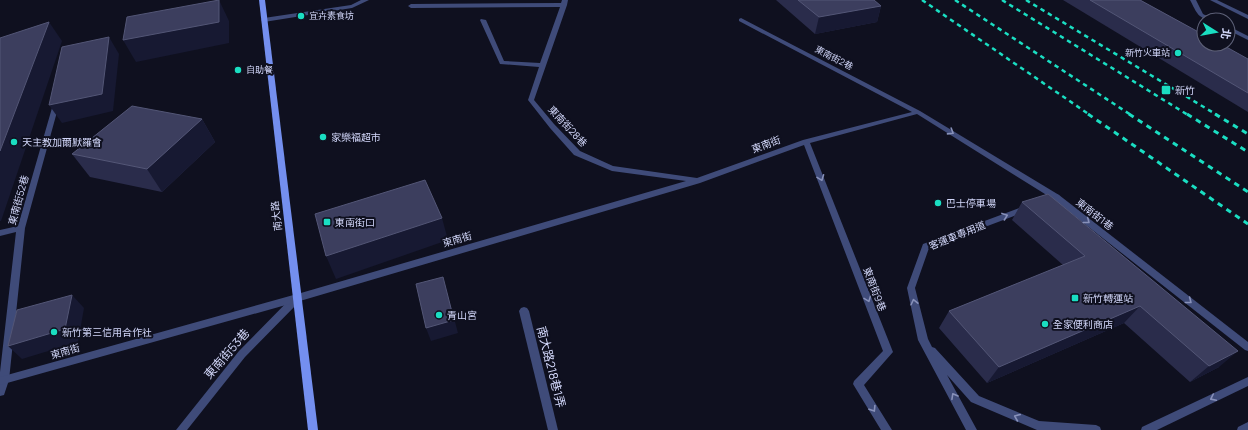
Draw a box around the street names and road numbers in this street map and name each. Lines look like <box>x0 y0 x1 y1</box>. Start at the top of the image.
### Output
street label: 東南街2巷 <box>813 42 856 73</box>
street label: 東南街28巷 <box>545 102 591 150</box>
street label: 東南街 <box>750 132 782 156</box>
street label: 東南街52巷 <box>5 173 31 227</box>
street label: 東南街1巷 <box>1073 195 1117 233</box>
street label: 南大路 <box>267 200 285 232</box>
street label: 客運車專用道 <box>927 217 987 253</box>
street label: 東南街 <box>441 228 473 250</box>
street label: 東南街9巷 <box>860 265 890 313</box>
street label: 南大路218巷1弄 <box>533 324 570 409</box>
street label: 東南街53巷 <box>200 325 253 382</box>
street label: 東南街 <box>49 340 81 362</box>

